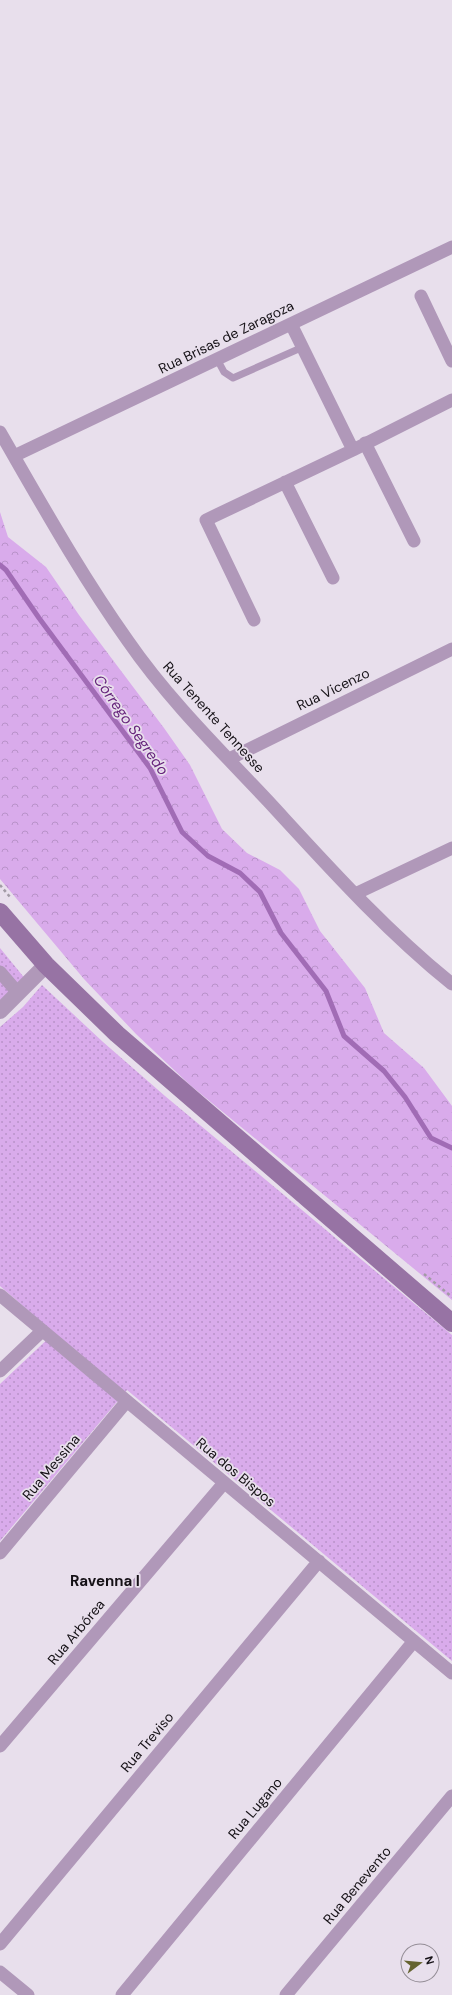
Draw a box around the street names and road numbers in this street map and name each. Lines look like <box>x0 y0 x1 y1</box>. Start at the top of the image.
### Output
street label: Rua Brisas de Zaragoza <box>155 296 297 378</box>
street label: Rua Tenente Tennesse <box>159 658 269 776</box>
street label: Rua Vicenzo <box>293 664 373 714</box>
street label: Rua Messina <box>18 1430 84 1504</box>
street label: Rua dos Bispos <box>193 1433 279 1511</box>
street label: Rua Arbórea <box>43 1596 109 1668</box>
street label: Rua Treviso <box>117 1708 177 1776</box>
street label: Rua Lugano <box>224 1774 286 1842</box>
street label: Rua Benevento <box>319 1842 395 1928</box>

